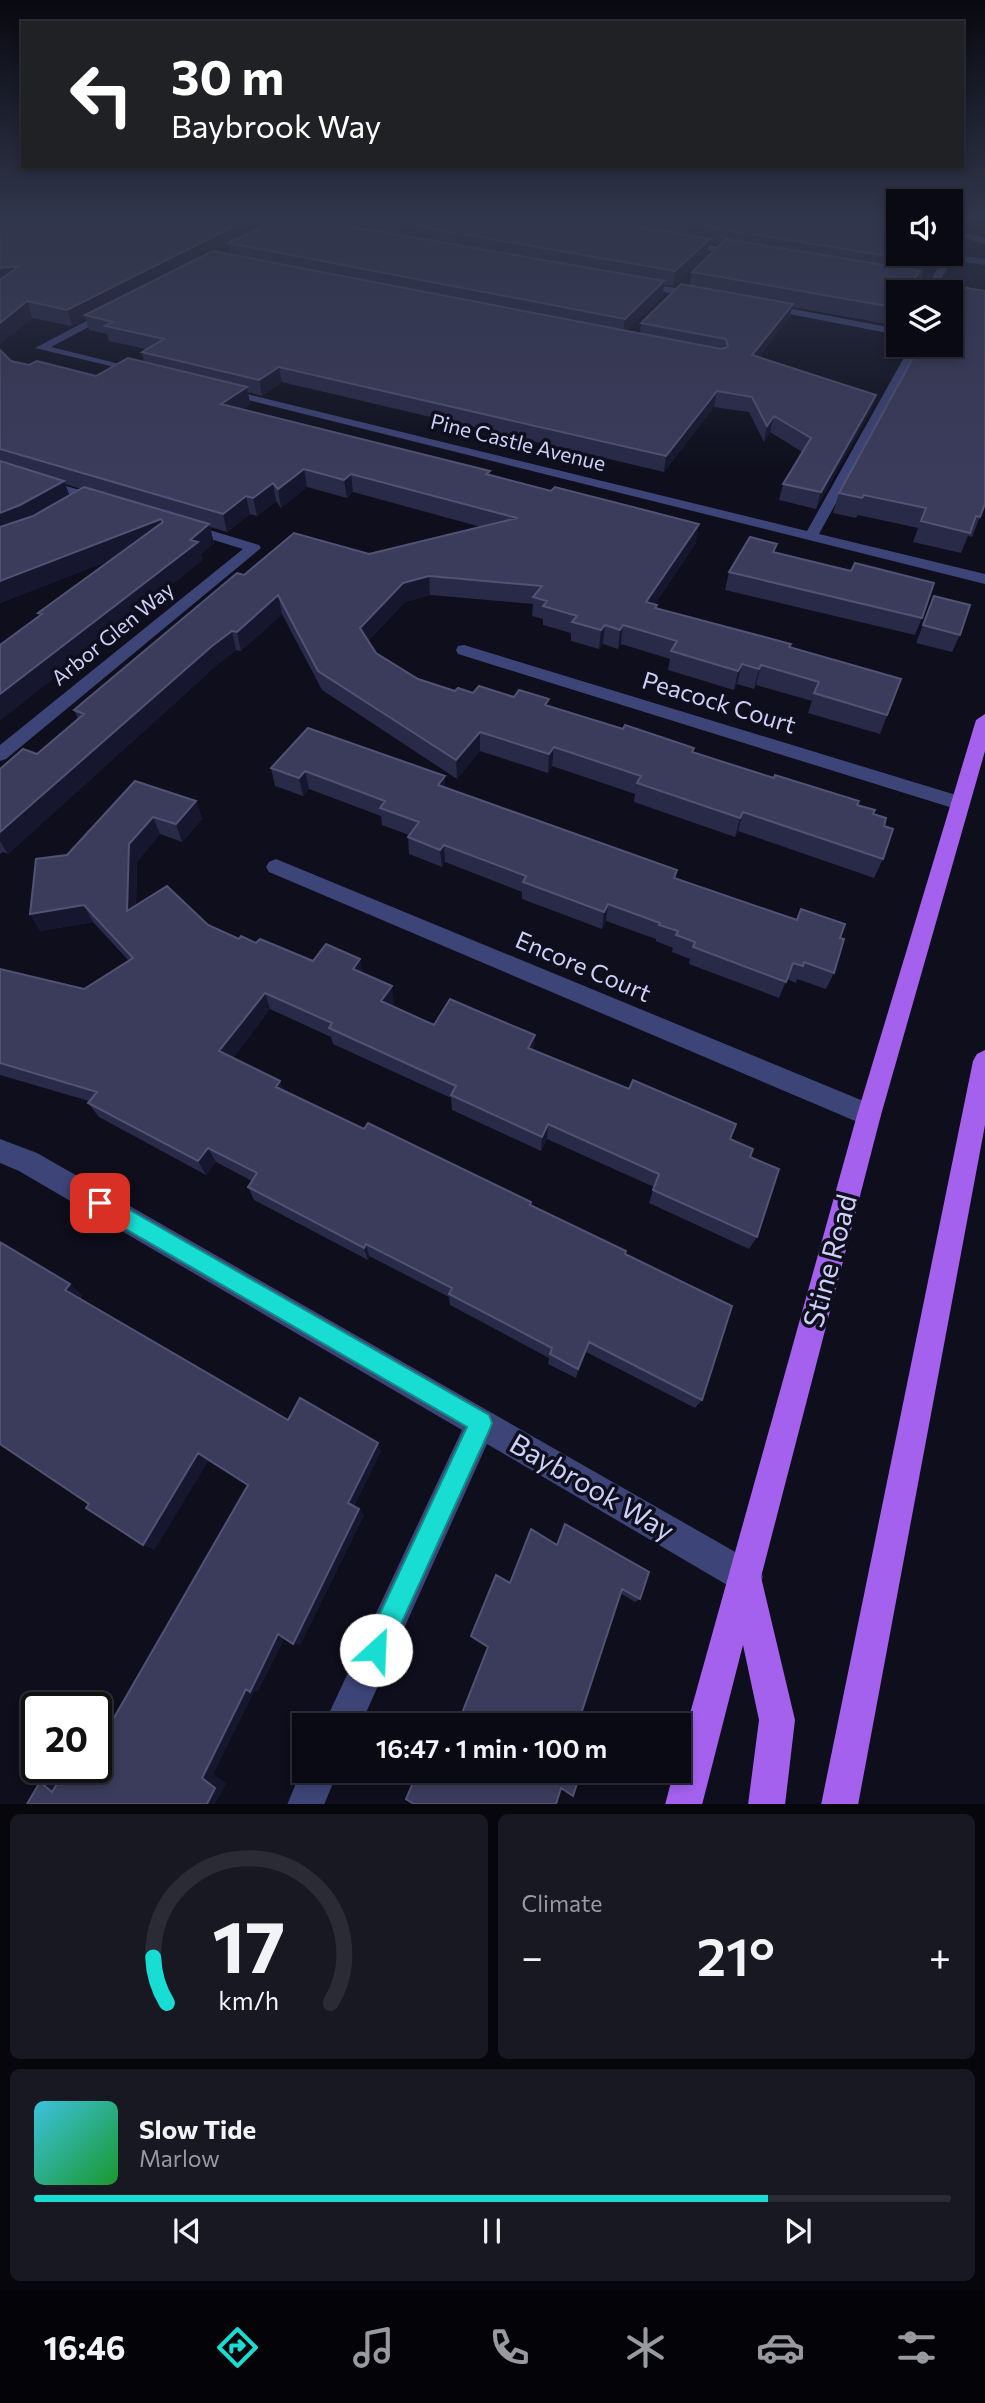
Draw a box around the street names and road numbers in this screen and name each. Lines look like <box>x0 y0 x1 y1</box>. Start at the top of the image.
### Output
street label: Pine Castle Avenue <box>428 408 609 475</box>
street label: Arbor Glen Way <box>46 576 178 690</box>
street label: Peacock Court <box>639 664 800 739</box>
street label: Encore Court <box>512 924 656 1007</box>
street label: Stine Road <box>795 1190 863 1331</box>
street label: Baybrook Way <box>504 1425 681 1547</box>

